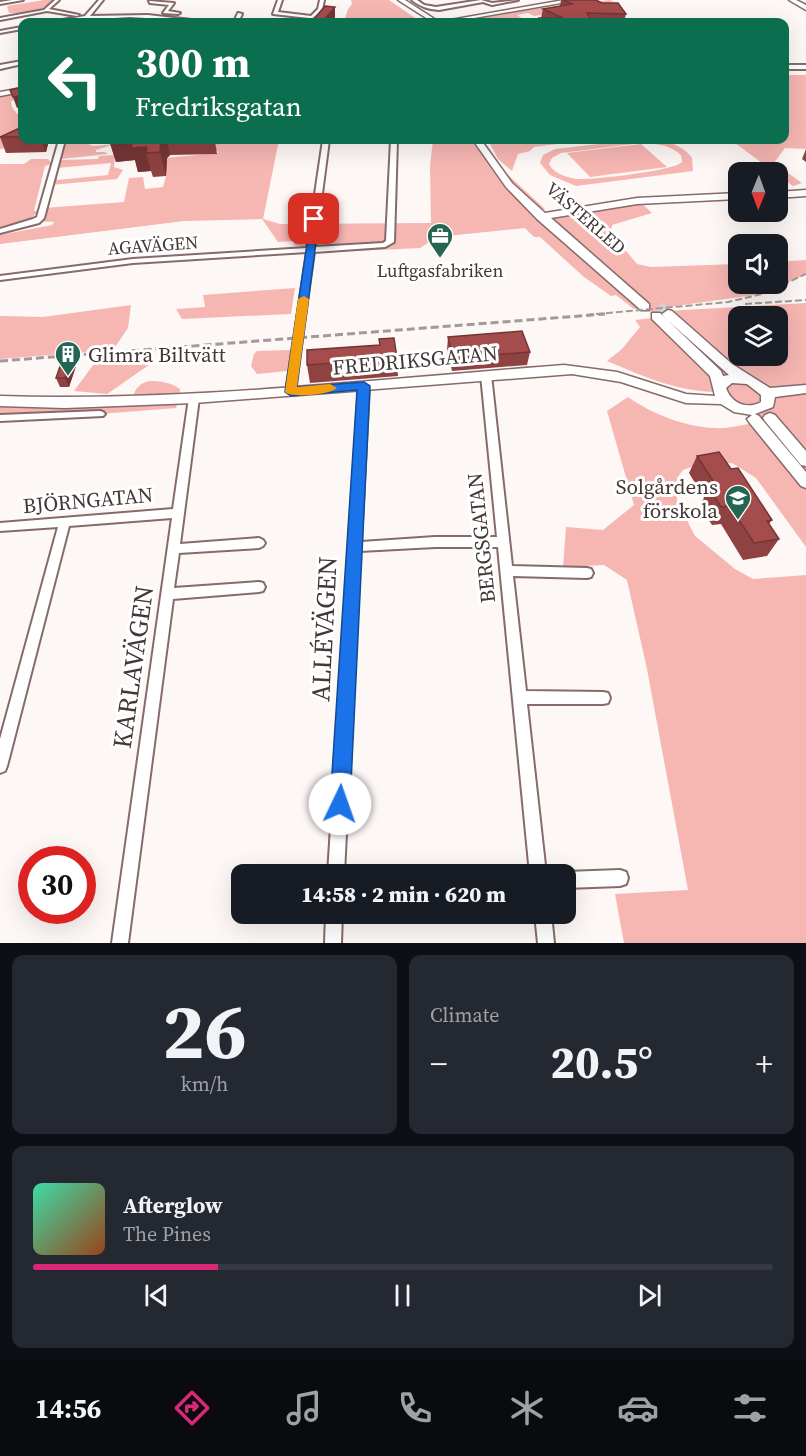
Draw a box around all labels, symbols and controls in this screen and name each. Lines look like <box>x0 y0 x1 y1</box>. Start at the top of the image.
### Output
text: 300 m <box>135 33 250 91</box>
icon: left <box>36 42 114 120</box>
text: Fredriksgatan <box>135 88 302 125</box>
north arrow <box>728 162 788 222</box>
map controls <box>728 162 788 366</box>
street label: VÄSTERLED <box>541 176 631 260</box>
pin <box>288 193 339 244</box>
icon: arrive <box>297 202 330 235</box>
office icon: Luftgasfabriken <box>425 221 455 259</box>
street label: AGAVÄGEN <box>107 229 199 261</box>
button: sound <box>728 234 788 294</box>
place label: Luftgasfabriken <box>377 258 503 283</box>
button: layers <box>728 306 788 366</box>
street label: FREDRIKSGATAN <box>331 338 499 382</box>
building icon: Glimra Biltvätt <box>53 339 83 377</box>
place label: Glimra Biltvätt <box>88 340 226 369</box>
street label: BERGSGATAN <box>460 471 502 605</box>
place label: Solgårdens förskola <box>616 472 718 525</box>
street label: BJÖRNGATAN <box>22 480 154 520</box>
school or university icon: Solgårdens förskola <box>723 483 753 521</box>
street label: ALLÉVÄGEN <box>302 556 346 702</box>
street label: KARLAVÄGEN <box>104 583 162 751</box>
position arrow <box>308 772 372 836</box>
speed limit sign: 30 <box>18 846 96 924</box>
text: 14:58 · 2 min · 620 m <box>301 879 506 909</box>
text: 26 <box>162 977 247 1084</box>
text: Climate <box>430 1001 499 1029</box>
text: 20.5° <box>550 1031 653 1093</box>
text: − <box>430 1041 448 1086</box>
text: + <box>756 1041 773 1086</box>
text: km/h <box>181 1070 228 1098</box>
text: Afterglow <box>123 1190 223 1220</box>
text: The Pines <box>123 1220 211 1248</box>
icon: previous <box>140 1279 173 1312</box>
icon: pause <box>386 1279 419 1312</box>
icon: next <box>633 1279 666 1312</box>
icon: directions <box>171 1387 213 1429</box>
icon: music <box>283 1387 325 1429</box>
icon: phone <box>394 1387 436 1429</box>
icon: climate <box>506 1387 548 1429</box>
icon: car <box>617 1387 659 1429</box>
icon: filters <box>729 1387 771 1429</box>
text: 14:56 <box>35 1390 101 1427</box>

